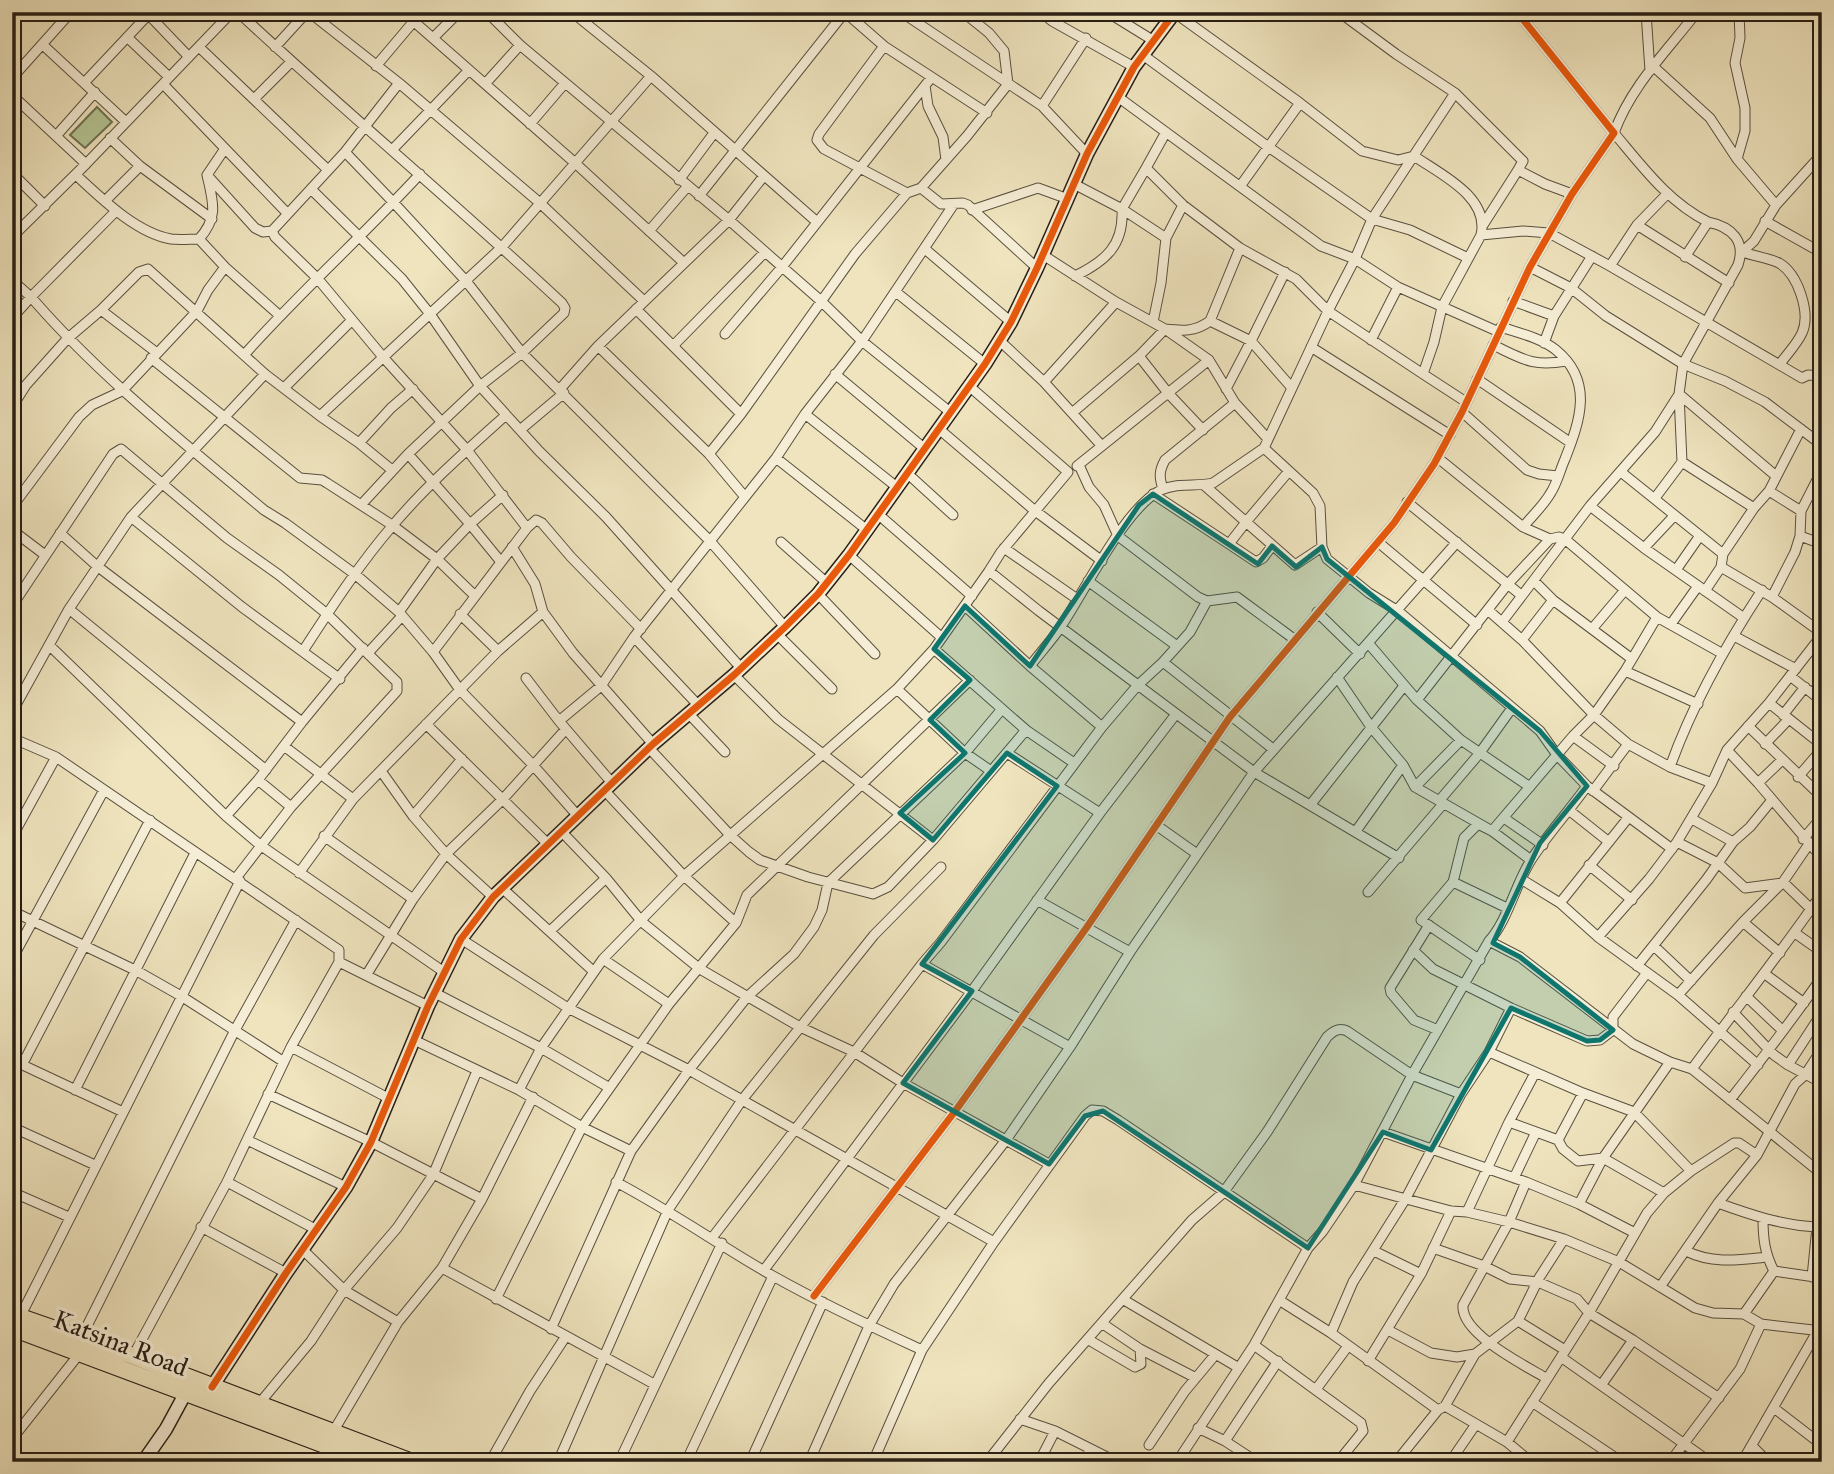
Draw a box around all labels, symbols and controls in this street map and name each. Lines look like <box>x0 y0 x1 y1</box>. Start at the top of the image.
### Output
street label: Katsina Road <box>49 1303 193 1383</box>

